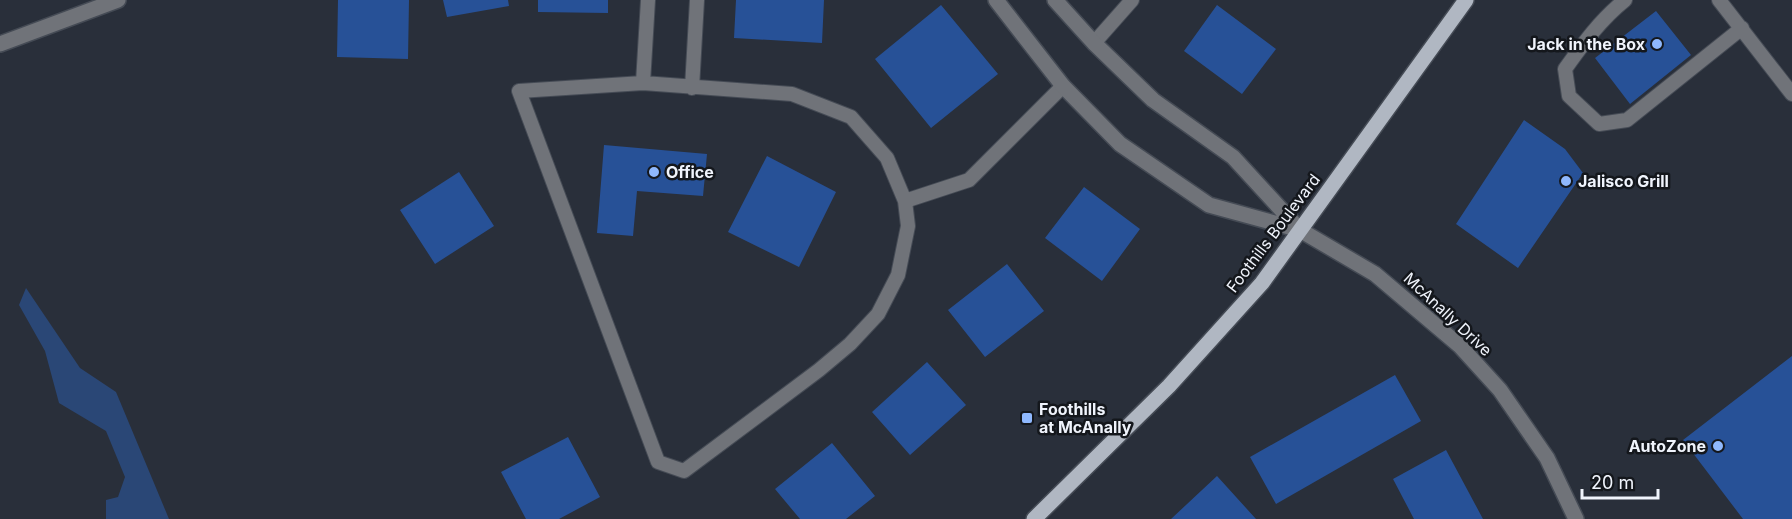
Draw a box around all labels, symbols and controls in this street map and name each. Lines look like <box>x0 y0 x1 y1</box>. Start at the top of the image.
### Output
place label: Jack in the Box <box>1527 34 1645 54</box>
marker: Jack in the Box <box>1650 37 1664 51</box>
place label: Office <box>666 162 714 182</box>
marker: Office <box>647 165 661 179</box>
street label: Foothills Boulevard <box>1222 170 1324 296</box>
place label: Jalisco Grill <box>1578 171 1669 191</box>
marker: Jalisco Grill <box>1559 174 1573 188</box>
street label: McAnally Drive <box>1400 268 1496 360</box>
place label: Foothills at McAnally <box>1039 399 1132 437</box>
marker: Foothills at McAnally <box>1020 411 1034 425</box>
place label: AutoZone <box>1629 436 1706 456</box>
marker: AutoZone <box>1711 439 1725 453</box>
scale bar <box>1582 462 1658 500</box>
text: 20 m <box>1591 472 1634 493</box>

